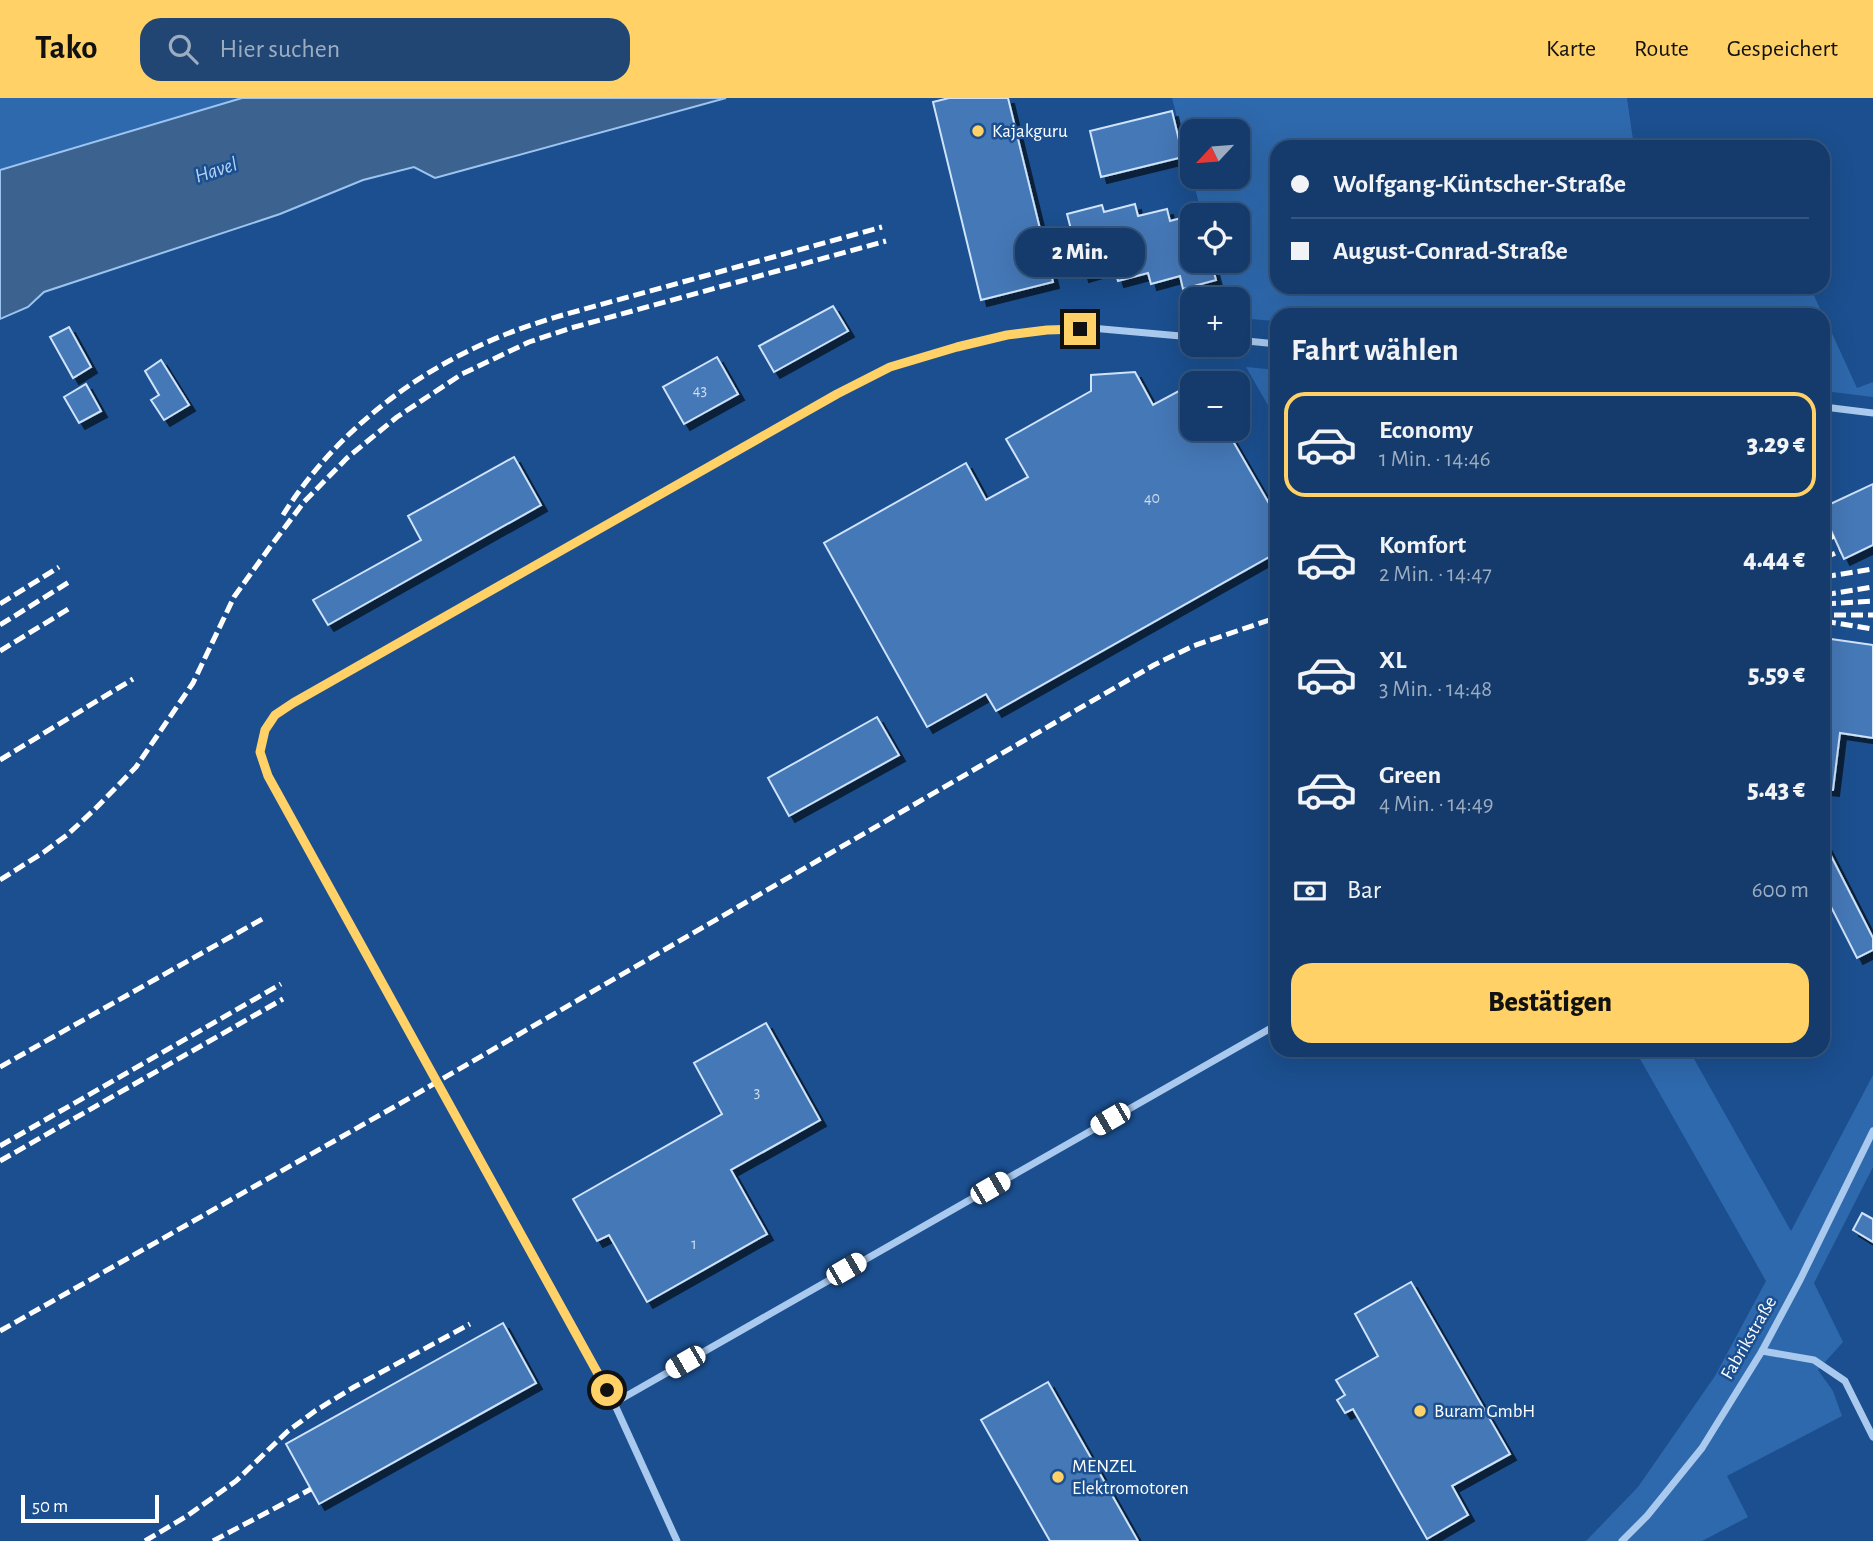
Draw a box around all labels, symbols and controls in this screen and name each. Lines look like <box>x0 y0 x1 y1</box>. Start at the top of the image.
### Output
search box <box>140 18 630 81</box>
icon: search <box>164 30 202 68</box>
text: Tako <box>35 32 98 65</box>
text: Hier suchen <box>220 36 340 62</box>
text: Karte <box>1546 37 1596 61</box>
text: Route <box>1634 37 1689 61</box>
text: Gespeichert <box>1727 37 1838 61</box>
north arrow <box>1180 119 1250 189</box>
map controls <box>1180 119 1250 441</box>
place label: Kajakguru <box>992 122 1068 141</box>
marker: Kajakguru <box>970 123 986 139</box>
water label: Havel <box>192 153 240 187</box>
text: Wolfgang-Küntscher-Straße <box>1333 171 1626 197</box>
button: locate <box>1180 203 1250 273</box>
callout: 2 Min. <box>1015 228 1145 276</box>
text: August-Conrad-Straße <box>1333 238 1568 264</box>
text: 2 Min. <box>1052 241 1108 264</box>
button: + <box>1180 287 1250 357</box>
route end <box>1064 313 1096 345</box>
text: Fahrt wählen <box>1291 334 1459 366</box>
button: − <box>1180 371 1250 441</box>
house number: 43 <box>693 382 707 398</box>
icon: car <box>1295 413 1358 476</box>
text: Economy <box>1379 417 1473 443</box>
text: 3.29 € <box>1747 431 1805 457</box>
text: 1 Min. · 14:46 <box>1379 448 1491 471</box>
house number: 40 <box>1144 490 1160 506</box>
icon: car <box>1295 528 1358 591</box>
text: Komfort <box>1379 532 1466 558</box>
text: 4.44 € <box>1743 546 1805 572</box>
text: 2 Min. · 14:47 <box>1379 563 1492 586</box>
icon: car <box>1295 643 1358 706</box>
text: XL <box>1379 647 1406 673</box>
text: 5.59 € <box>1748 661 1805 687</box>
text: 3 Min. · 14:48 <box>1379 678 1492 701</box>
icon: car <box>1295 758 1358 821</box>
text: Green <box>1379 762 1441 788</box>
text: 5.43 € <box>1747 776 1805 802</box>
text: 4 Min. · 14:49 <box>1379 793 1494 816</box>
icon: cash <box>1291 872 1329 910</box>
text: Bar <box>1347 877 1381 903</box>
text: 600 m <box>1752 879 1809 902</box>
button: Bestätigen <box>1291 963 1809 1043</box>
house number: 3 <box>754 1084 760 1100</box>
car <box>1087 1099 1134 1139</box>
car <box>967 1168 1014 1208</box>
house number: 1 <box>691 1236 697 1252</box>
car <box>823 1249 870 1289</box>
street label: Fabrikstraße <box>1718 1293 1780 1383</box>
car <box>662 1342 709 1382</box>
route start <box>591 1374 623 1406</box>
place label: Buram GmbH <box>1434 1402 1535 1421</box>
marker: Buram GmbH <box>1412 1403 1428 1419</box>
place label: MENZEL Elektromotoren <box>1072 1457 1189 1498</box>
marker: MENZEL Elektromotoren <box>1050 1469 1066 1485</box>
scale bar <box>21 1492 159 1524</box>
text: 50 m <box>32 1497 68 1516</box>

